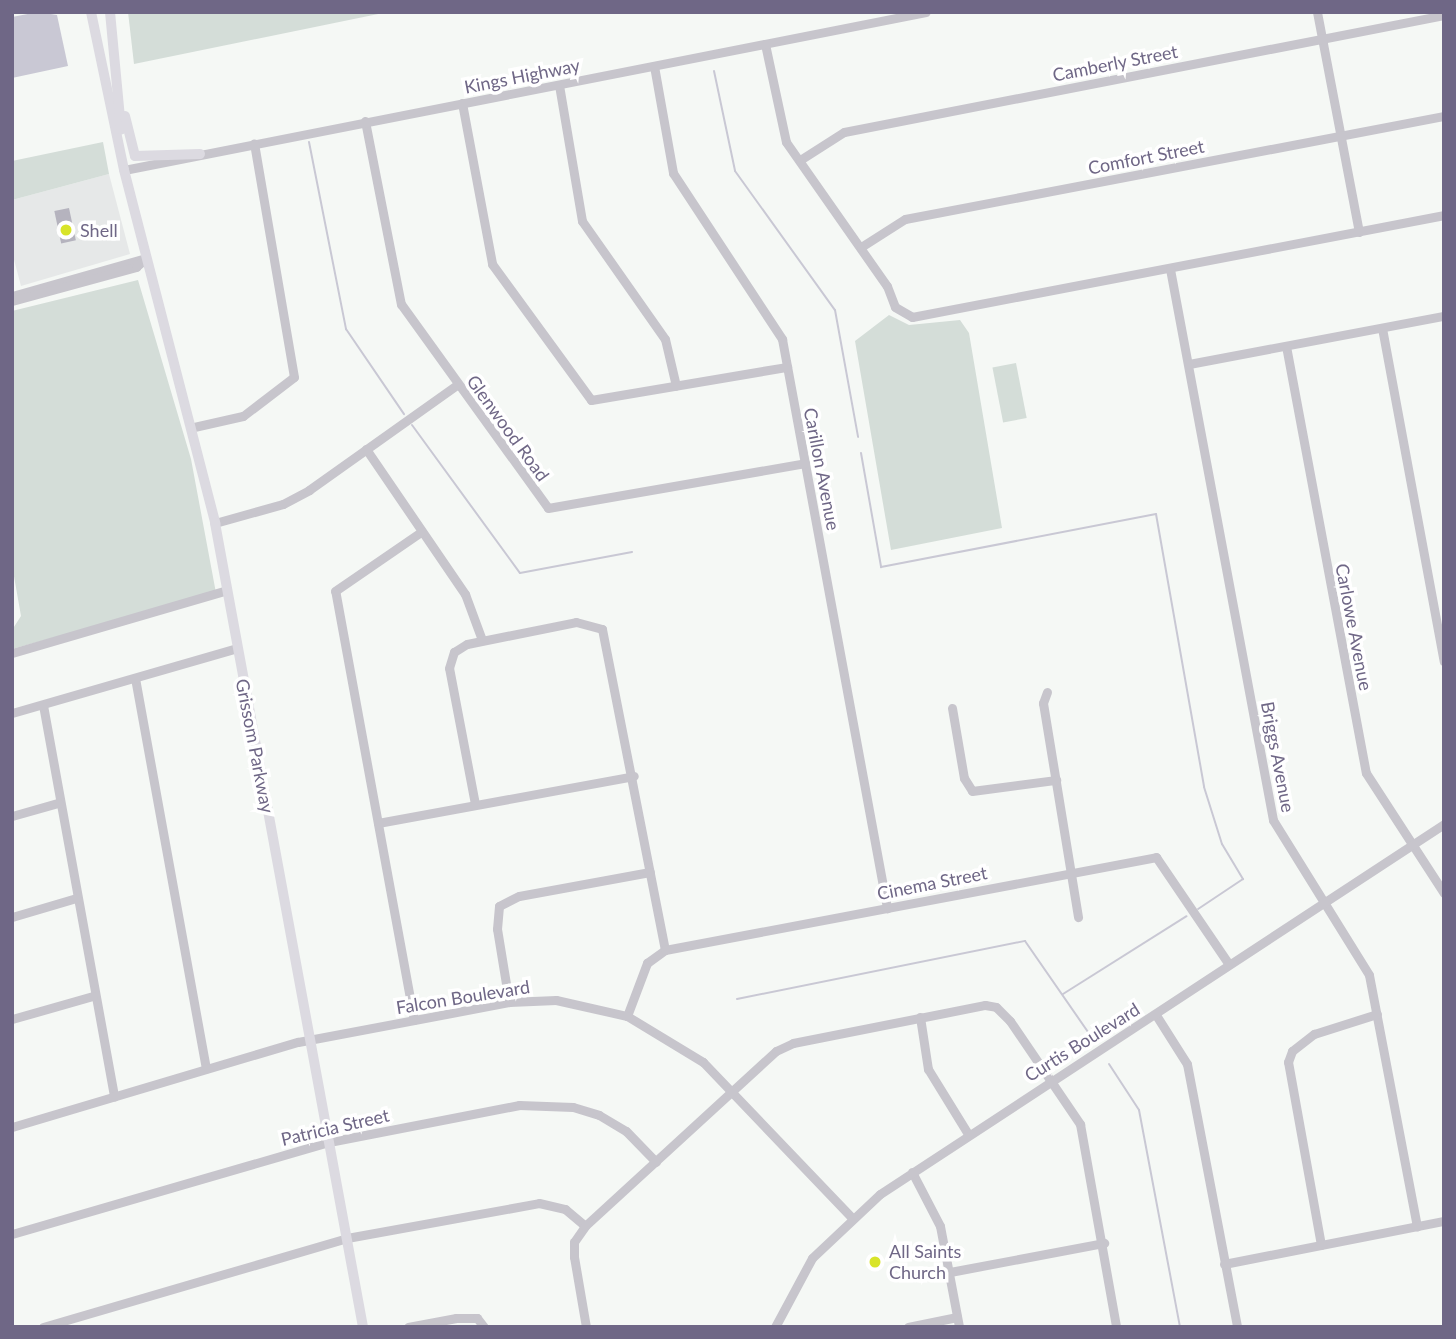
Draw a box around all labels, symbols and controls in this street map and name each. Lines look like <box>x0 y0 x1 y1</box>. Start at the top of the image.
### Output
street label: Camberly Street <box>1050 40 1180 86</box>
street label: Kings Highway <box>462 54 582 98</box>
street label: Comfort Street <box>1086 135 1206 179</box>
place label: Shell <box>80 219 118 241</box>
marker: Shell <box>58 222 74 238</box>
street label: Glenwood Road <box>462 371 554 485</box>
street label: Carillon Avenue <box>799 406 845 532</box>
street label: Carlowe Avenue <box>1331 561 1377 693</box>
street label: Grissom Parkway <box>231 677 279 815</box>
street label: Briggs Avenue <box>1257 699 1299 815</box>
street label: Cinema Street <box>875 862 989 904</box>
street label: Falcon Boulevard <box>395 976 531 1018</box>
street label: Curtis Boulevard <box>1020 998 1144 1086</box>
street label: Patricia Street <box>279 1104 391 1150</box>
place label: All Saints Church <box>889 1241 961 1284</box>
marker: All Saints Church <box>867 1254 883 1270</box>

